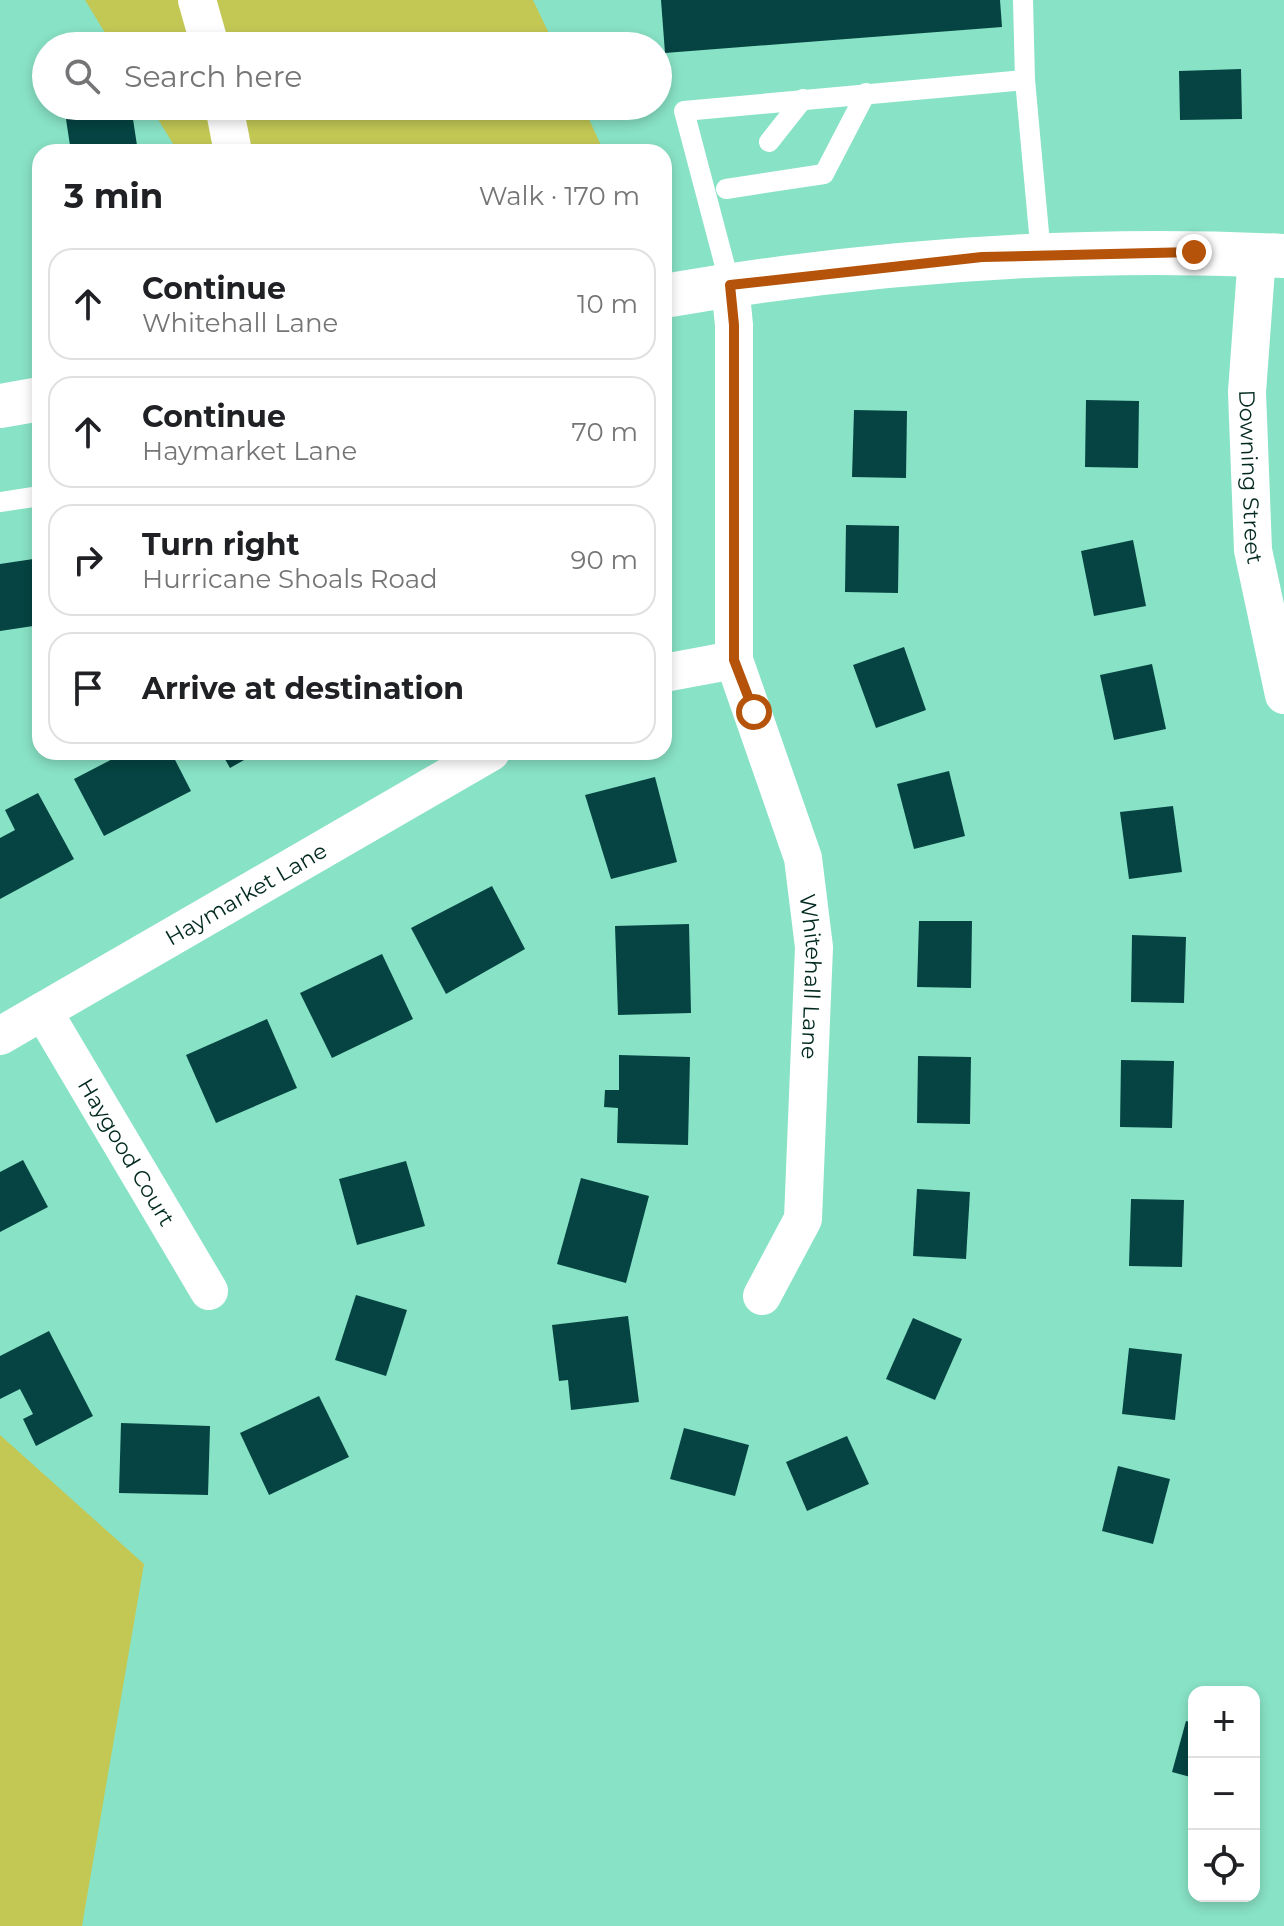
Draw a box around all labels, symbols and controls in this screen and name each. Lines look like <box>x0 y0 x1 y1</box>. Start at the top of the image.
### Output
search box <box>32 32 672 120</box>
icon: search <box>60 54 104 98</box>
text: Search here <box>124 58 302 95</box>
text: 3 min <box>64 175 163 217</box>
text: Walk · 170 m <box>479 180 640 212</box>
route end <box>1176 234 1212 270</box>
text: Continue <box>142 270 286 307</box>
icon: ahead <box>66 282 110 326</box>
text: 10 m <box>577 288 638 320</box>
text: Whitehall Lane <box>142 307 338 339</box>
street label: Downing Street <box>1233 389 1269 566</box>
text: Continue <box>142 398 286 435</box>
icon: ahead <box>66 410 110 454</box>
text: 70 m <box>572 416 638 448</box>
text: Haymarket Lane <box>142 435 357 467</box>
text: Turn right <box>142 526 299 563</box>
icon: right <box>66 538 110 582</box>
text: 90 m <box>571 544 638 576</box>
text: Hurricane Shoals Road <box>142 563 438 595</box>
icon: arrive <box>66 666 110 710</box>
text: Arrive at destination <box>142 670 464 707</box>
route start <box>736 694 772 730</box>
street label: Haymarket Lane <box>160 837 332 952</box>
street label: Whitehall Lane <box>794 892 827 1060</box>
street label: Haygood Court <box>72 1074 180 1231</box>
map controls <box>1188 1686 1260 1902</box>
button: + <box>1188 1686 1260 1758</box>
button: − <box>1188 1758 1260 1830</box>
button: locate <box>1188 1830 1260 1902</box>

